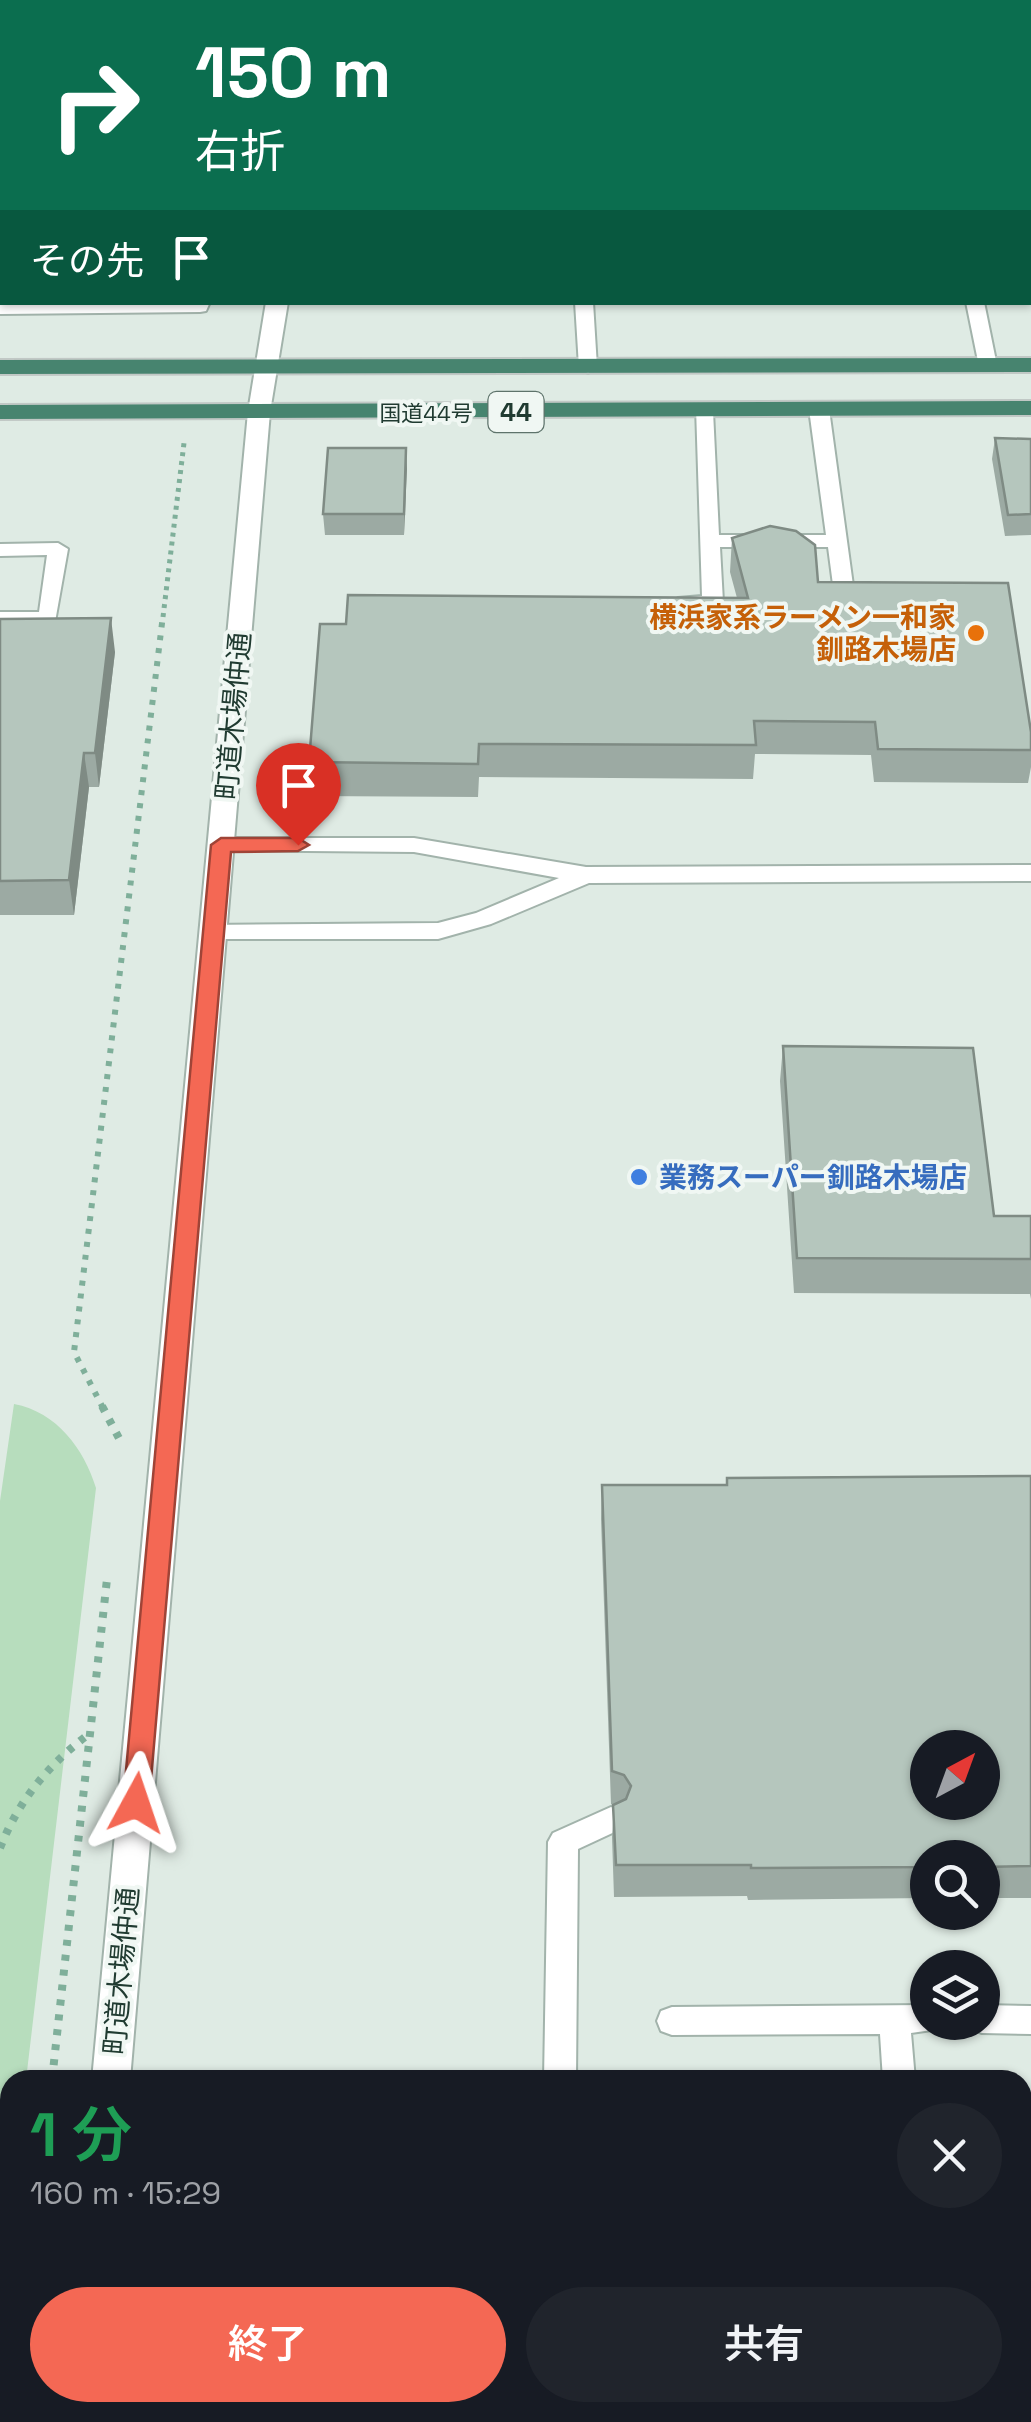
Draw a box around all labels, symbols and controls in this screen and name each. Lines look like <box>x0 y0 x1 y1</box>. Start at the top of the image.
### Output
text: 150 m <box>195 28 392 117</box>
icon: right <box>30 40 160 170</box>
text: 右折 <box>195 123 285 180</box>
icon: arrive <box>164 230 219 285</box>
text: その先 <box>30 237 144 285</box>
road number: 44 <box>488 392 544 432</box>
street label: 国道44号 <box>379 399 473 427</box>
place label: 横浜家系ラーメン一和家 釧路木場店 <box>649 599 956 667</box>
marker: 横浜家系ラーメン一和家 釧路木場店 <box>965 622 987 644</box>
street label: 町道木場仲通 <box>208 631 258 801</box>
pin <box>256 743 341 846</box>
icon: arrive <box>271 758 326 813</box>
place label: 業務スーパー釧路木場店 <box>659 1159 967 1195</box>
marker: 業務スーパー釧路木場店 <box>628 1166 650 1188</box>
north arrow <box>910 1730 1000 1820</box>
map controls <box>910 1730 1000 2040</box>
position arrow <box>84 1751 188 1855</box>
button: search <box>910 1840 1000 1930</box>
street label: 町道木場仲通 <box>96 1886 146 2056</box>
button: layers <box>910 1950 1000 2040</box>
text: 1 分 <box>30 2097 132 2174</box>
button: close <box>897 2103 1002 2208</box>
text: 160 m · 15:29 <box>30 2173 221 2213</box>
button: 終了 <box>30 2287 506 2402</box>
button: 共有 <box>526 2287 1002 2402</box>

